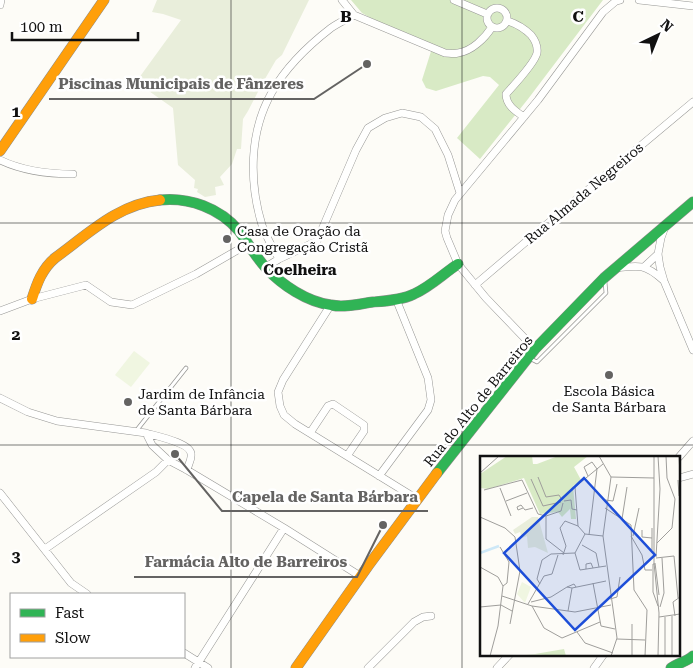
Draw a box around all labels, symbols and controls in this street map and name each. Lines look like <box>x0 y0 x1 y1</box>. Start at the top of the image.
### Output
text: B <box>340 7 352 26</box>
text: C <box>572 7 584 26</box>
scale bar <box>12 10 139 42</box>
north arrow <box>633 10 683 60</box>
text: N <box>657 16 676 35</box>
text: 100 m <box>20 18 63 36</box>
callout: Piscinas Municipais de Fânzeres <box>49 69 314 99</box>
text: Piscinas Municipais de Fânzeres <box>58 75 304 93</box>
text: 1 <box>12 102 21 121</box>
street label: Rua Almada Negreiros <box>522 139 647 247</box>
place label: Casa de Oração da Congregação Cristã <box>237 223 369 255</box>
marker: Casa de Oração da Congregação Cristã <box>221 233 233 245</box>
district label: Coelheira <box>263 261 337 279</box>
text: 2 <box>12 325 21 344</box>
street label: Rua do Alto de Barreiros <box>420 332 536 470</box>
marker: Escola Básica de Santa Bárbara <box>603 369 615 381</box>
place label: Escola Básica de Santa Bárbara <box>552 383 667 415</box>
place label: Jardim de Infância de Santa Bárbara <box>138 386 265 418</box>
marker: Jardim de Infância de Santa Bárbara <box>122 396 134 408</box>
inset map <box>480 456 680 656</box>
callout: Capela de Santa Bárbara <box>222 481 428 511</box>
text: Capela de Santa Bárbara <box>232 488 418 506</box>
text: 3 <box>12 547 21 566</box>
callout: Farmácia Alto de Barreiros <box>134 547 357 577</box>
text: Farmácia Alto de Barreiros <box>145 553 347 571</box>
legend <box>10 593 185 658</box>
text: Fast <box>55 604 85 622</box>
text: Slow <box>55 629 91 647</box>

